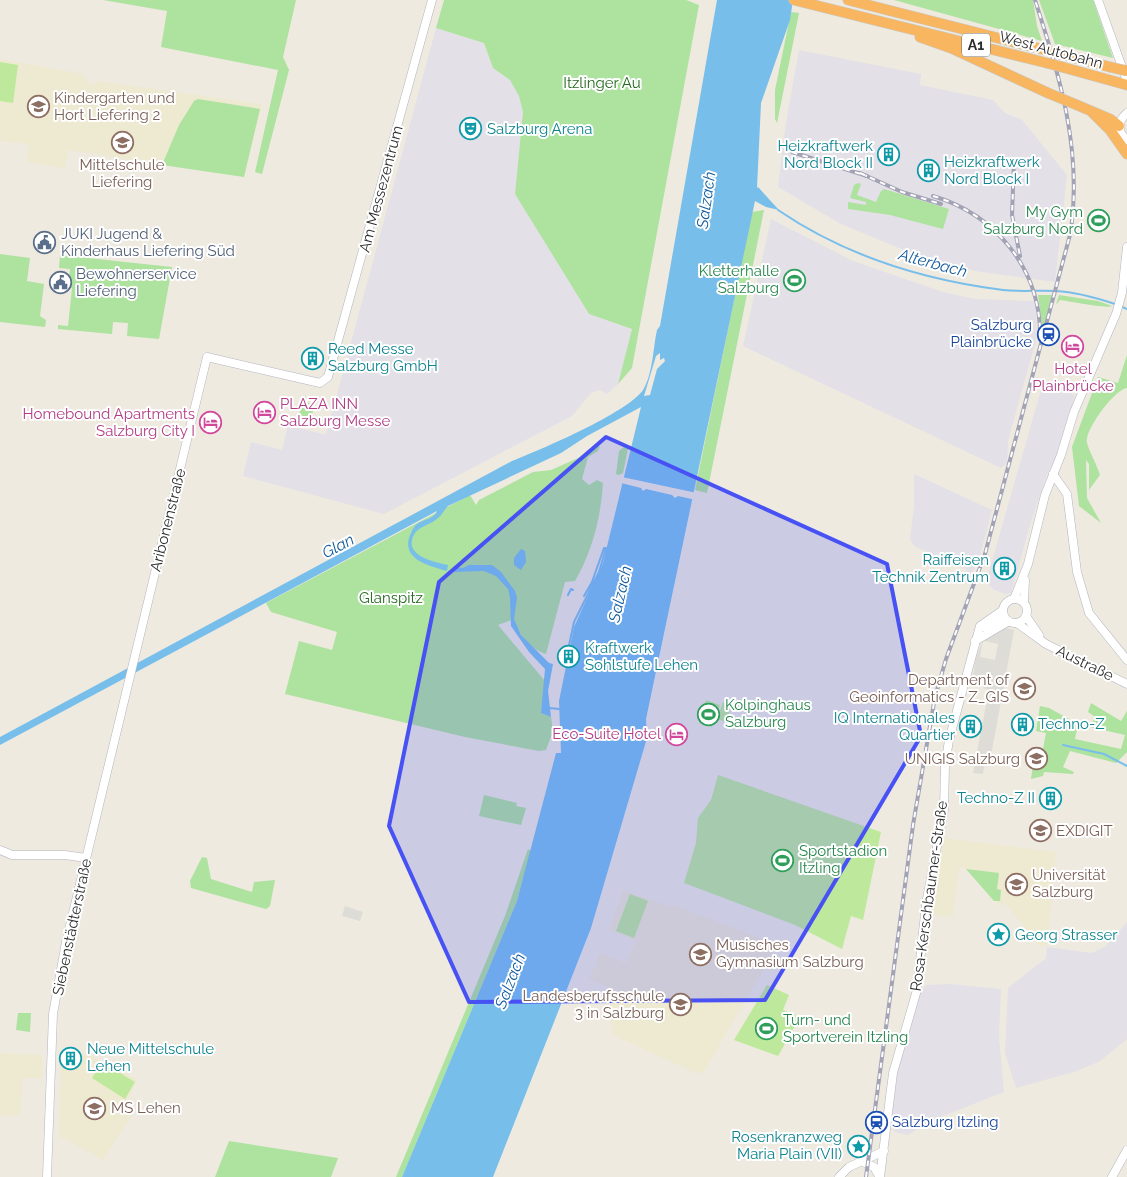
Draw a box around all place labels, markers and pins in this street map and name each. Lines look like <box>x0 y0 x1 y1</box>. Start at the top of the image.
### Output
place label: Kindergarten und Hort Liefering 2 <box>54 89 175 124</box>
school or university icon: Kindergarten und Hort Liefering 2 <box>26 95 50 119</box>
theatre icon: Salzburg Arena <box>459 117 483 141</box>
place label: Salzburg Arena <box>487 120 592 138</box>
school or university icon: Mittelschule Liefering <box>110 130 134 154</box>
place label: Heizkraftwerk Nord Block II <box>777 137 873 172</box>
building icon: Heizkraftwerk Nord Block II <box>877 143 901 167</box>
place label: Heizkraftwerk Nord Block I <box>944 153 1040 188</box>
place label: Mittelschule Liefering <box>79 156 165 191</box>
building icon: Heizkraftwerk Nord Block I <box>916 159 940 183</box>
place label: My Gym Salzburg Nord <box>983 203 1083 238</box>
sports icon: My Gym Salzburg Nord <box>1087 209 1111 233</box>
place label: JUKI Jugend & Kinderhaus Liefering Süd <box>61 225 235 260</box>
public building icon: JUKI Jugend & Kinderhaus Liefering Süd <box>33 231 57 255</box>
place label: Kletterhalle Salzburg <box>699 262 779 297</box>
place label: Bewohnerservice Liefering <box>76 265 197 300</box>
sports icon: Kletterhalle Salzburg <box>783 268 807 292</box>
public building icon: Bewohnerservice Liefering <box>48 271 72 295</box>
place label: Salzburg Plainbrücke <box>950 316 1032 351</box>
station icon: Salzburg Plainbrücke <box>1036 322 1060 346</box>
hotel icon: Hotel Plainbrücke <box>1061 334 1085 358</box>
place label: Reed Messe Salzburg GmbH <box>328 340 438 375</box>
building icon: Reed Messe Salzburg GmbH <box>300 346 324 370</box>
place label: Hotel Plainbrücke <box>1032 360 1114 395</box>
place label: PLAZA INN Salzburg Messe <box>280 395 390 430</box>
hotel icon: PLAZA INN Salzburg Messe <box>252 401 276 425</box>
place label: Homebound Apartments Salzburg City I <box>23 405 195 440</box>
hotel icon: Homebound Apartments Salzburg City I <box>199 411 223 435</box>
place label: Raiffeisen Technik Zentrum <box>872 551 989 586</box>
building icon: Raiffeisen Technik Zentrum <box>993 557 1017 581</box>
place label: Kraftwerk Sohlstufe Lehen <box>585 639 698 674</box>
building icon: Kraftwerk Sohlstufe Lehen <box>557 645 581 669</box>
place label: Department of Geoinformatics - Z_GIS <box>849 671 1010 706</box>
school or university icon: Department of Geoinformatics - Z_GIS <box>1013 677 1037 701</box>
place label: Kolpinghaus Salzburg <box>725 696 811 731</box>
sports icon: Kolpinghaus Salzburg <box>697 702 721 726</box>
place label: IQ Internationales Quartier <box>834 709 956 744</box>
building icon: Techno-Z <box>1010 712 1034 736</box>
building icon: IQ Internationales Quartier <box>959 715 983 739</box>
place label: Techno-Z <box>1038 715 1105 733</box>
hotel icon: Eco-Suite Hotel <box>665 722 689 746</box>
place label: Eco-Suite Hotel <box>552 725 662 743</box>
school or university icon: UNIGIS Salzburg <box>1024 747 1048 771</box>
place label: UNIGIS Salzburg <box>905 750 1020 768</box>
building icon: Techno-Z II <box>1039 786 1063 810</box>
place label: Techno-Z II <box>957 789 1035 807</box>
school or university icon: EXDIGIT <box>1028 819 1052 843</box>
place label: EXDIGIT <box>1056 822 1113 840</box>
place label: Sportstadion Itzling <box>799 842 887 877</box>
sports icon: Sportstadion Itzling <box>771 848 795 872</box>
place label: Universität Salzburg <box>1032 866 1106 901</box>
school or university icon: Universität Salzburg <box>1004 872 1028 896</box>
place icon: Georg Strasser <box>987 923 1011 947</box>
place label: Georg Strasser <box>1015 926 1118 944</box>
place label: Musisches Gymnasium Salzburg <box>716 936 864 971</box>
school or university icon: Musisches Gymnasium Salzburg <box>688 942 712 966</box>
place label: Landesberufsschule 3 in Salzburg <box>523 987 664 1022</box>
school or university icon: Landesberufsschule 3 in Salzburg <box>668 993 692 1017</box>
place label: Turn- und Sportverein Itzling <box>783 1011 908 1046</box>
sports icon: Turn- und Sportverein Itzling <box>755 1017 779 1041</box>
place label: Neue Mittelschule Lehen <box>87 1040 214 1075</box>
building icon: Neue Mittelschule Lehen <box>59 1046 83 1070</box>
school or university icon: MS Lehen <box>83 1096 107 1120</box>
place label: MS Lehen <box>111 1099 181 1117</box>
station icon: Salzburg Itzling <box>864 1110 888 1134</box>
place label: Salzburg Itzling <box>892 1113 998 1131</box>
place label: Rosenkranzweg Maria Plain (VII) <box>731 1128 842 1163</box>
place icon: Rosenkranzweg Maria Plain (VII) <box>846 1134 870 1158</box>

